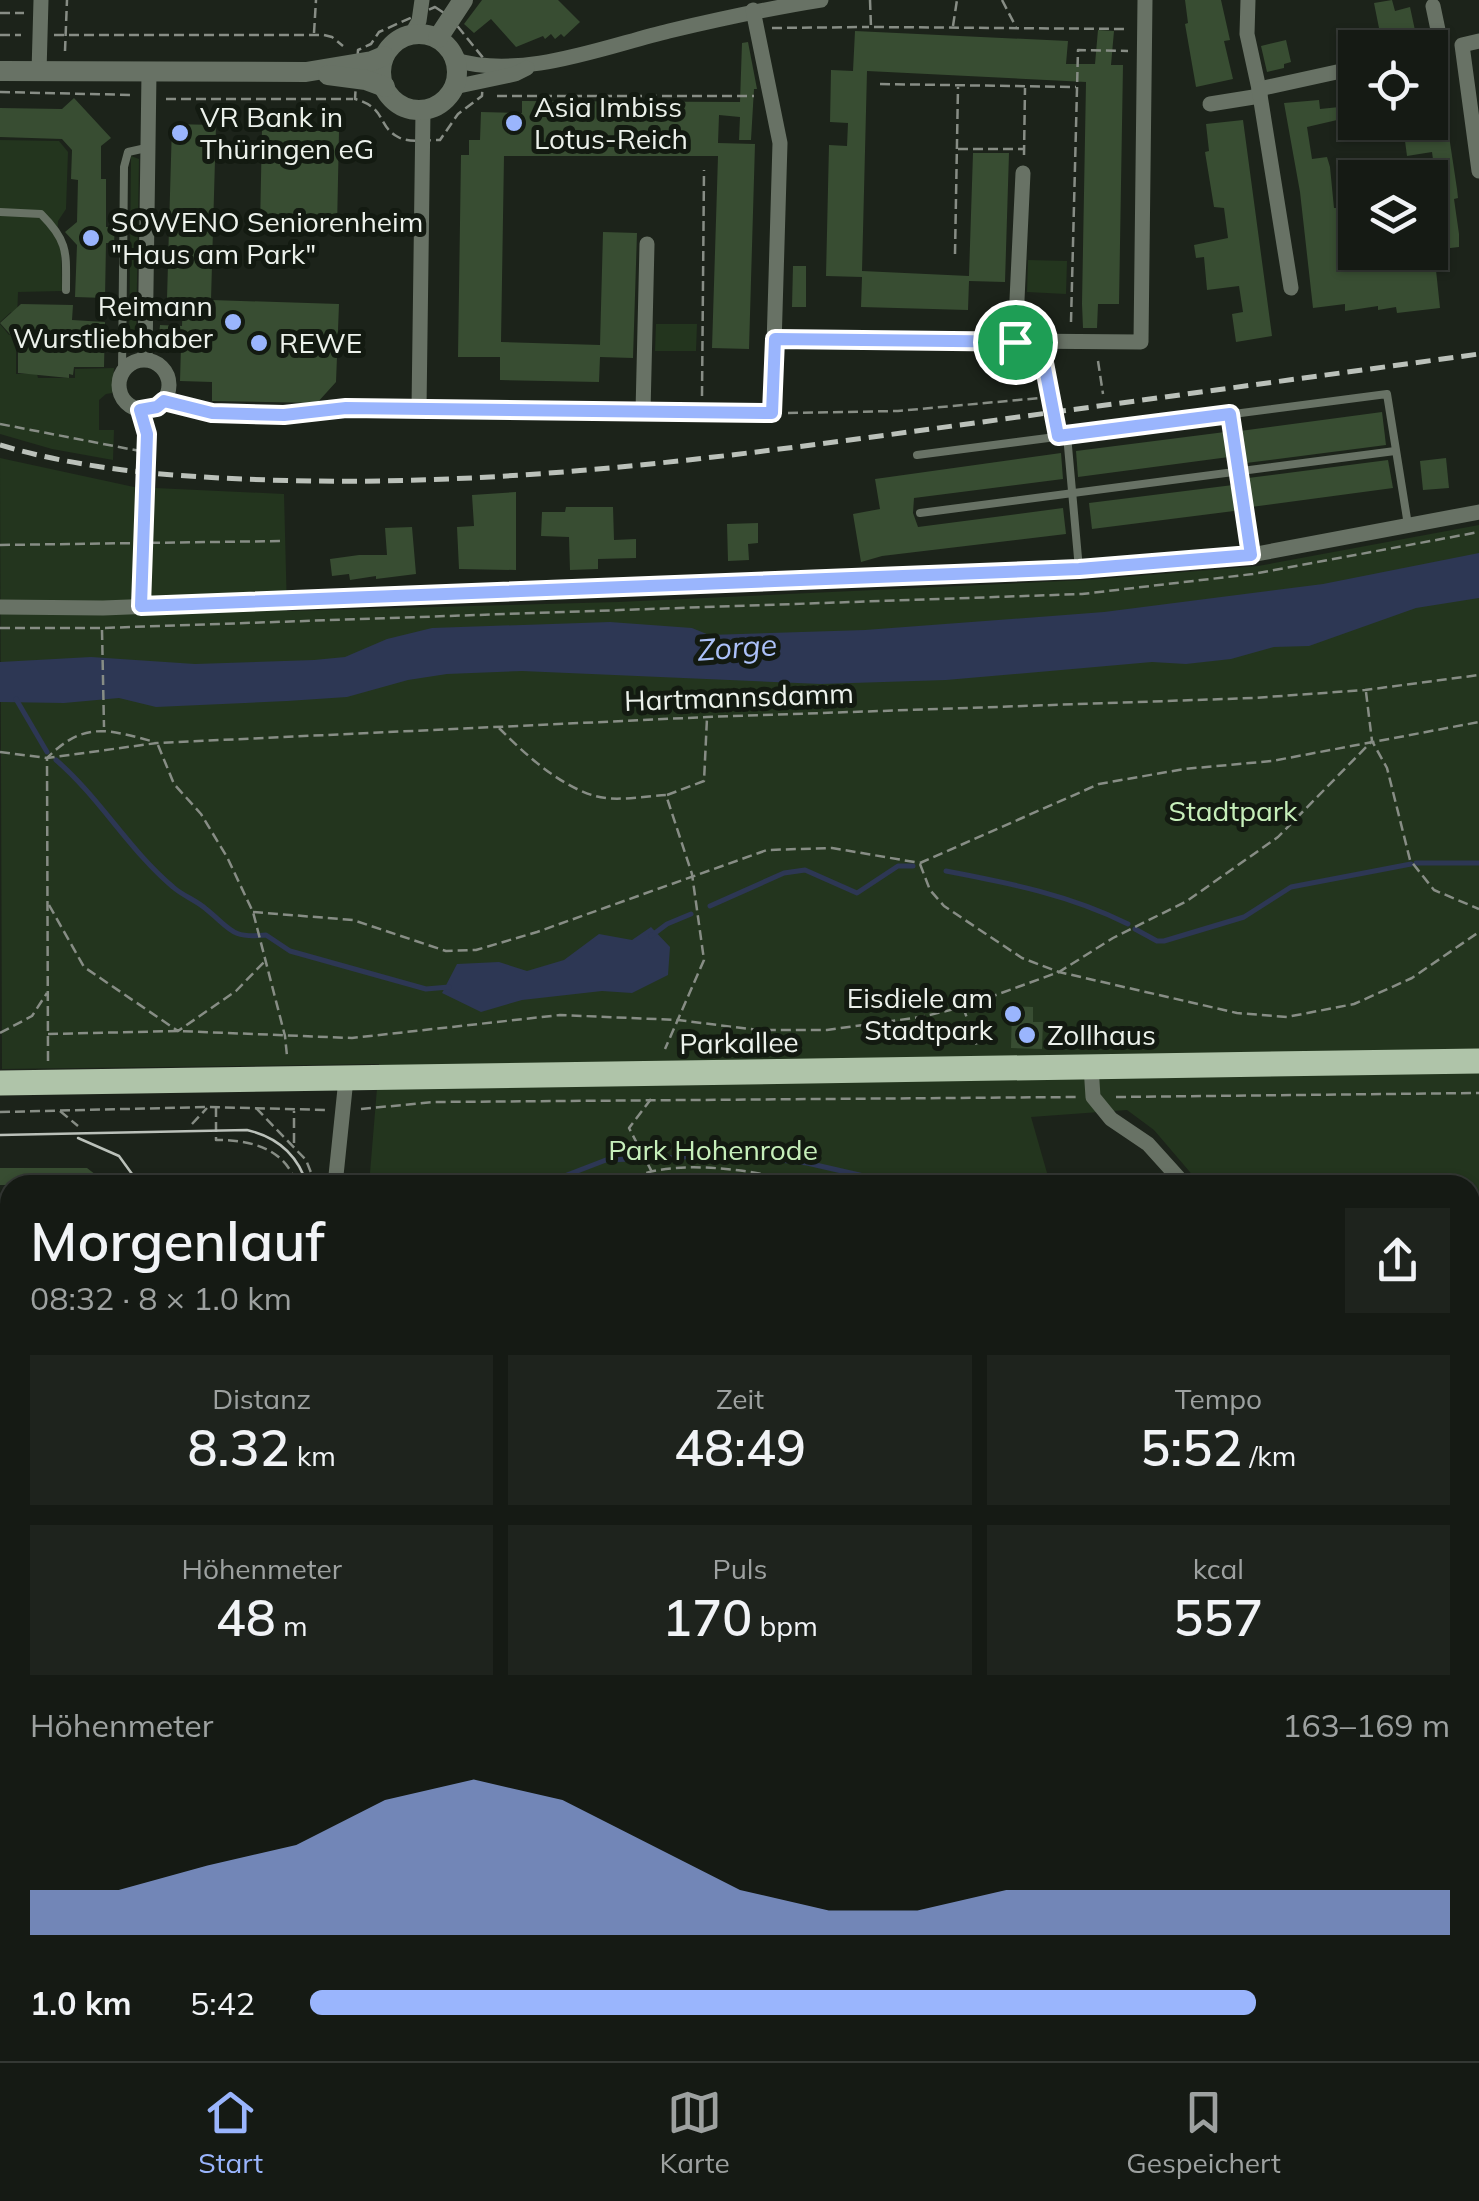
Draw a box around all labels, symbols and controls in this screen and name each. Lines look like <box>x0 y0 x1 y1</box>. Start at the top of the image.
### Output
map controls <box>1338 30 1448 270</box>
button: locate <box>1338 30 1448 140</box>
place label: Asia Imbiss Lotus-Reich <box>534 89 688 156</box>
place label: VR Bank in Thüringen eG <box>200 99 374 166</box>
marker: Asia Imbiss Lotus-Reich <box>503 112 525 134</box>
marker: VR Bank in Thüringen eG <box>169 122 191 144</box>
button: layers <box>1338 160 1448 270</box>
place label: SOWENO Seniorenheim "Haus am Park" <box>111 204 423 271</box>
marker: SOWENO Seniorenheim "Haus am Park" <box>80 227 102 249</box>
place label: Reimann Wurstliebhaber <box>13 288 214 355</box>
pin <box>973 300 1058 385</box>
marker: Reimann Wurstliebhaber <box>222 311 244 333</box>
icon: arrive <box>988 315 1043 370</box>
place label: REWE <box>279 325 362 360</box>
marker: REWE <box>248 332 270 354</box>
water label: Zorge <box>696 625 778 669</box>
street label: Hartmannsdamm <box>624 675 854 718</box>
park label: Stadtpark <box>1169 793 1298 828</box>
place label: Eisdiele am Stadtpark <box>847 980 994 1047</box>
marker: Eisdiele am Stadtpark <box>1002 1003 1024 1025</box>
place label: Zollhaus <box>1047 1017 1156 1052</box>
street label: Parkallee <box>679 1024 799 1061</box>
marker: Zollhaus <box>1016 1024 1038 1046</box>
park label: Park Hohenrode <box>608 1132 818 1167</box>
text: Morgenlauf <box>30 1206 325 1275</box>
button: share <box>1345 1208 1450 1313</box>
text: 08:32 · 8 × 1.0 km <box>30 1278 292 1318</box>
text: Distanz <box>212 1381 311 1416</box>
text: Zeit <box>716 1381 764 1416</box>
text: Tempo <box>1175 1381 1262 1416</box>
text: 8.32 <box>188 1416 289 1479</box>
text: 48:49 <box>674 1416 806 1479</box>
text: 5:52 <box>1140 1416 1242 1479</box>
text: km <box>289 1438 336 1473</box>
text: /km <box>1242 1438 1296 1473</box>
text: Höhenmeter <box>181 1551 342 1586</box>
text: Puls <box>713 1551 767 1586</box>
text: kcal <box>1193 1551 1244 1586</box>
text: 48 <box>216 1586 276 1649</box>
text: 170 <box>662 1586 752 1649</box>
text: 557 <box>1173 1586 1263 1649</box>
text: m <box>276 1608 308 1643</box>
text: bpm <box>752 1608 818 1643</box>
text: Höhenmeter <box>30 1705 213 1745</box>
text: 163–169 m <box>1282 1705 1450 1745</box>
text: 1.0 km <box>30 1983 132 2023</box>
text: 5:42 <box>190 1983 255 2023</box>
tab: Start <box>198 2085 263 2180</box>
tab: Karte <box>659 2085 730 2180</box>
tab: Gespeichert <box>1126 2085 1281 2180</box>

